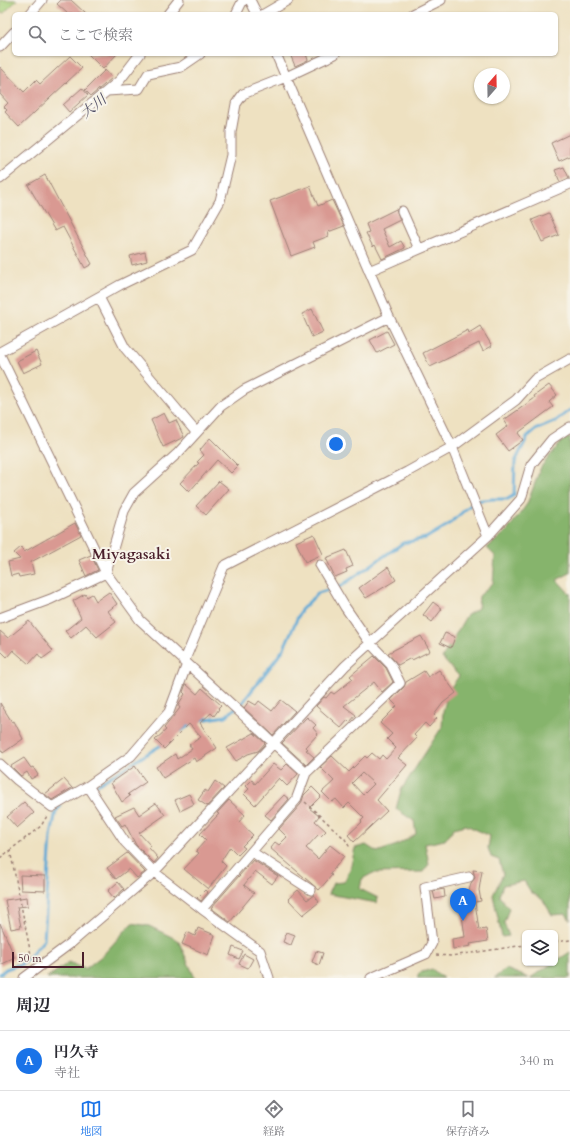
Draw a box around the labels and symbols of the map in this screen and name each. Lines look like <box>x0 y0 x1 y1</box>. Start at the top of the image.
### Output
north arrow <box>474 68 510 104</box>
water label: 大川 <box>76 89 112 123</box>
your location <box>326 434 346 454</box>
district label: Miyagasaki <box>92 544 170 564</box>
pin: A <box>450 888 476 921</box>
scale bar <box>12 950 84 969</box>

